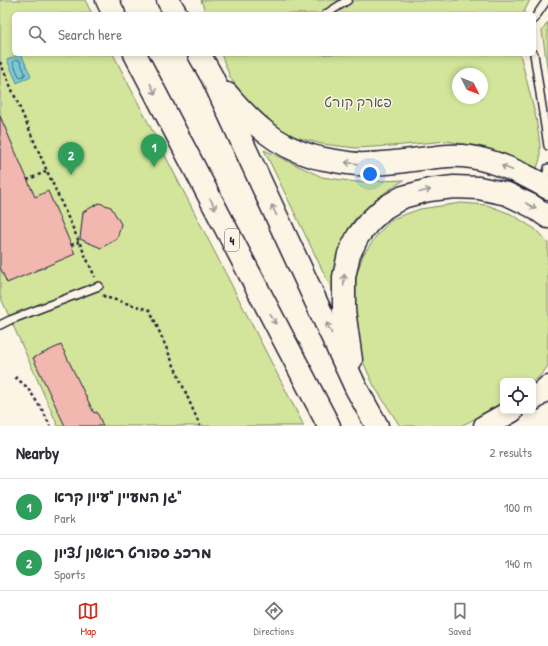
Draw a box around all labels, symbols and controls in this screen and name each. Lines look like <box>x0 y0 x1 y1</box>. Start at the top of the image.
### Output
search box <box>12 12 536 56</box>
icon: search <box>26 23 48 45</box>
text: Search here <box>58 24 122 45</box>
north arrow <box>452 68 488 104</box>
one-way arrow <box>150 82 157 94</box>
park label: פארק קורט <box>324 92 392 111</box>
pin: 1 <box>141 134 167 167</box>
pin: 2 <box>58 142 84 175</box>
one-way arrow <box>345 159 358 167</box>
one-way arrow <box>501 163 513 171</box>
your location <box>360 164 380 184</box>
one-way arrow <box>418 187 431 194</box>
one-way arrow <box>210 198 217 210</box>
one-way arrow <box>525 203 537 211</box>
one-way arrow <box>270 205 277 217</box>
road number: 4 <box>225 229 239 251</box>
one-way arrow <box>341 274 348 287</box>
one-way arrow <box>270 313 278 325</box>
one-way arrow <box>325 323 332 335</box>
map controls <box>500 378 536 414</box>
button: locate <box>500 378 536 414</box>
text: Nearby <box>16 441 59 464</box>
text: 2 results <box>490 443 532 461</box>
text: גן המעיין "עיון קרא" <box>54 486 182 507</box>
text: 1 <box>27 498 31 516</box>
text: 100 m <box>504 498 532 516</box>
text: Park <box>54 509 76 527</box>
text: מרכז ספורט ראשון לציון <box>54 542 212 563</box>
text: 2 <box>26 554 32 572</box>
text: 140 m <box>505 554 532 572</box>
text: Sports <box>54 565 85 583</box>
tab: Map <box>77 600 99 638</box>
tab: Directions <box>254 600 294 638</box>
tab: Saved <box>448 600 471 638</box>

